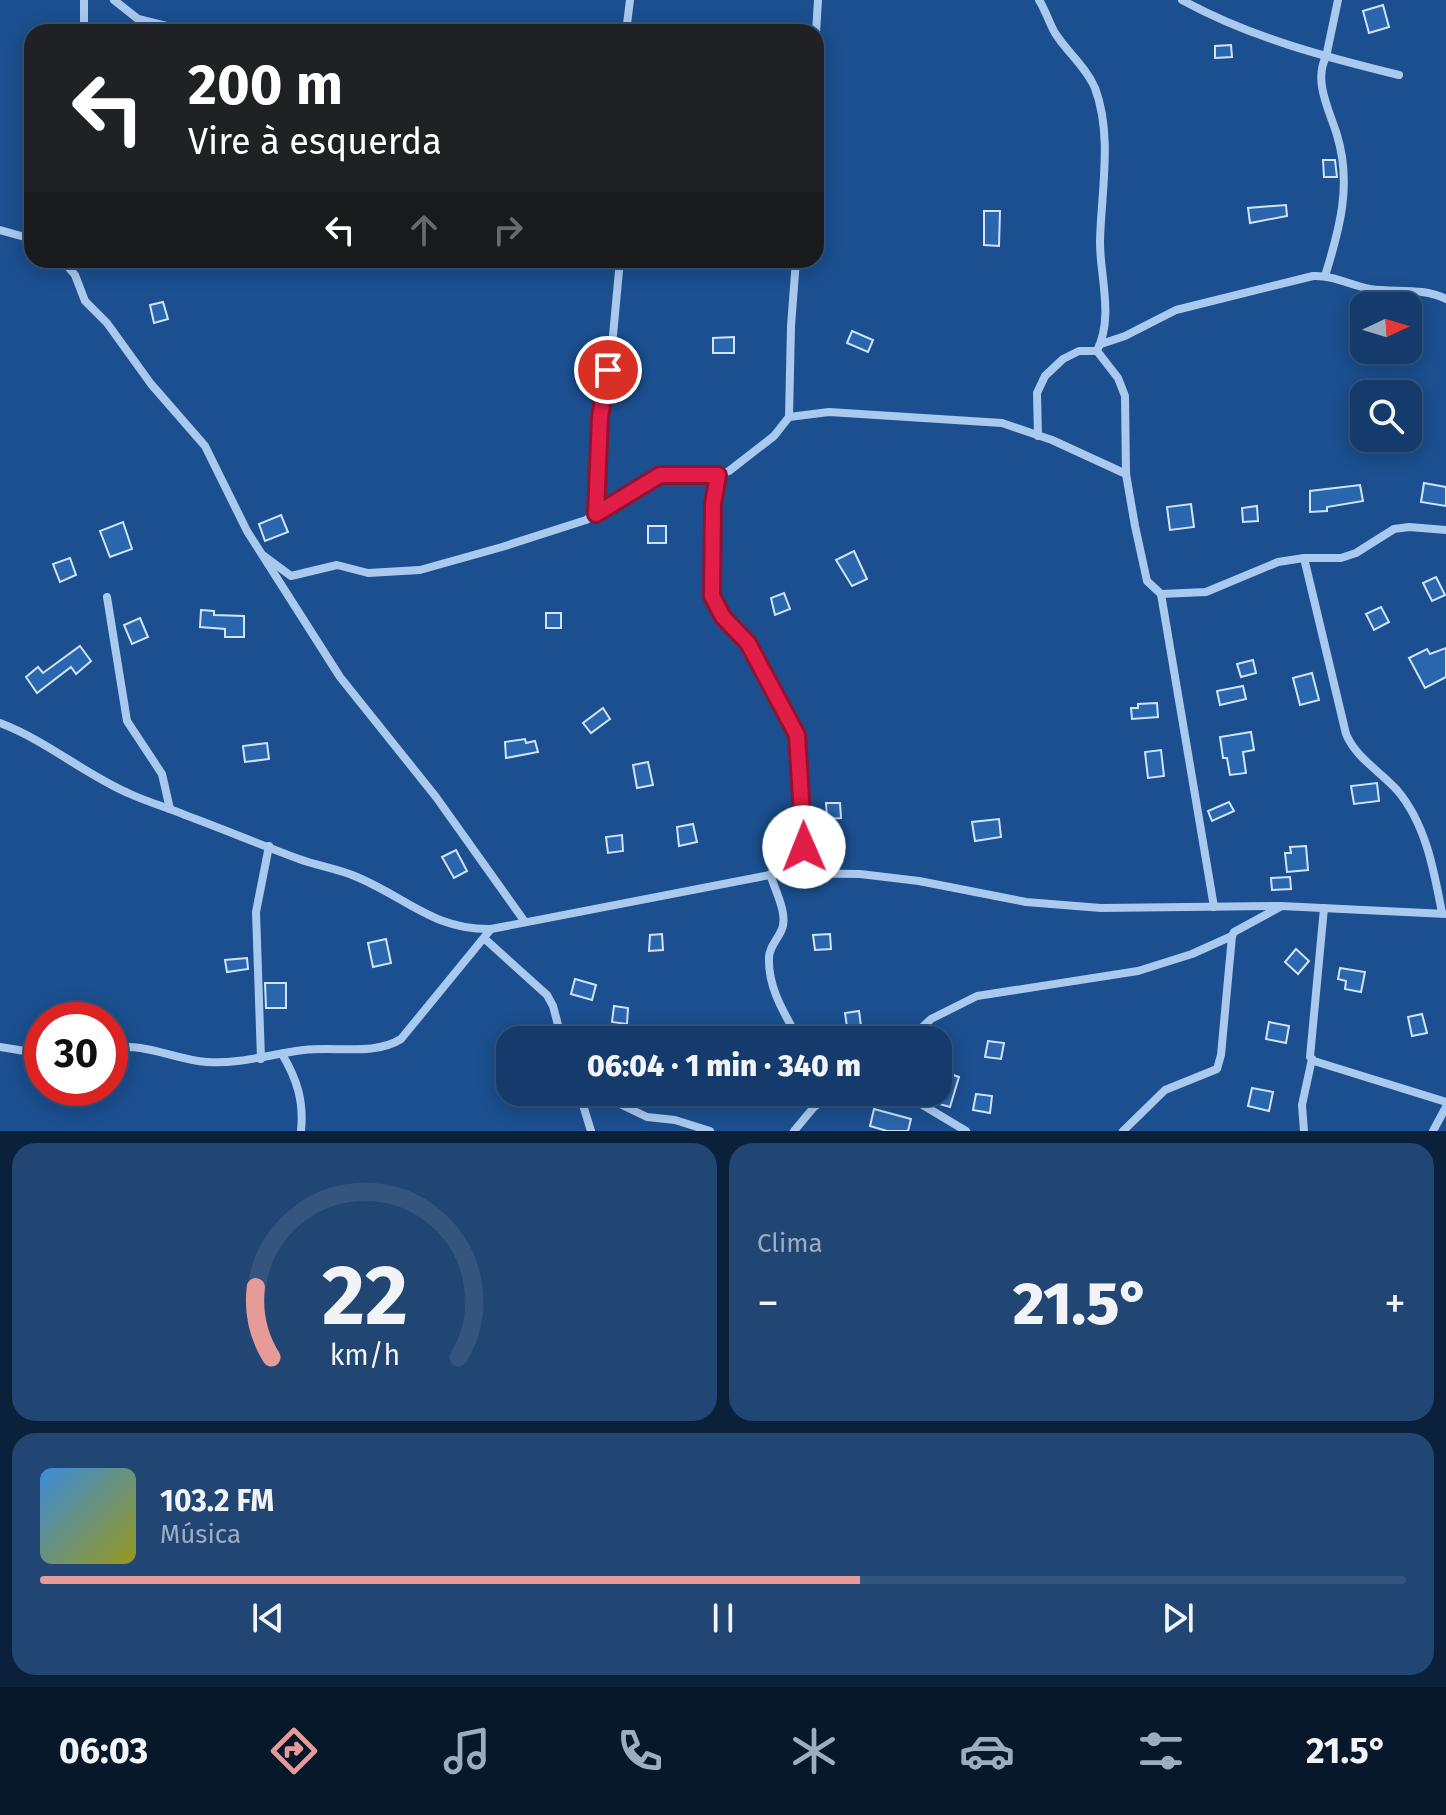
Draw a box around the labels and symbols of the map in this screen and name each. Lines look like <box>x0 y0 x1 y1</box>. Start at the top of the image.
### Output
north arrow <box>1350 292 1422 364</box>
pin <box>574 336 642 404</box>
position arrow <box>762 805 846 889</box>
speed limit sign: 30 <box>24 1002 128 1106</box>

